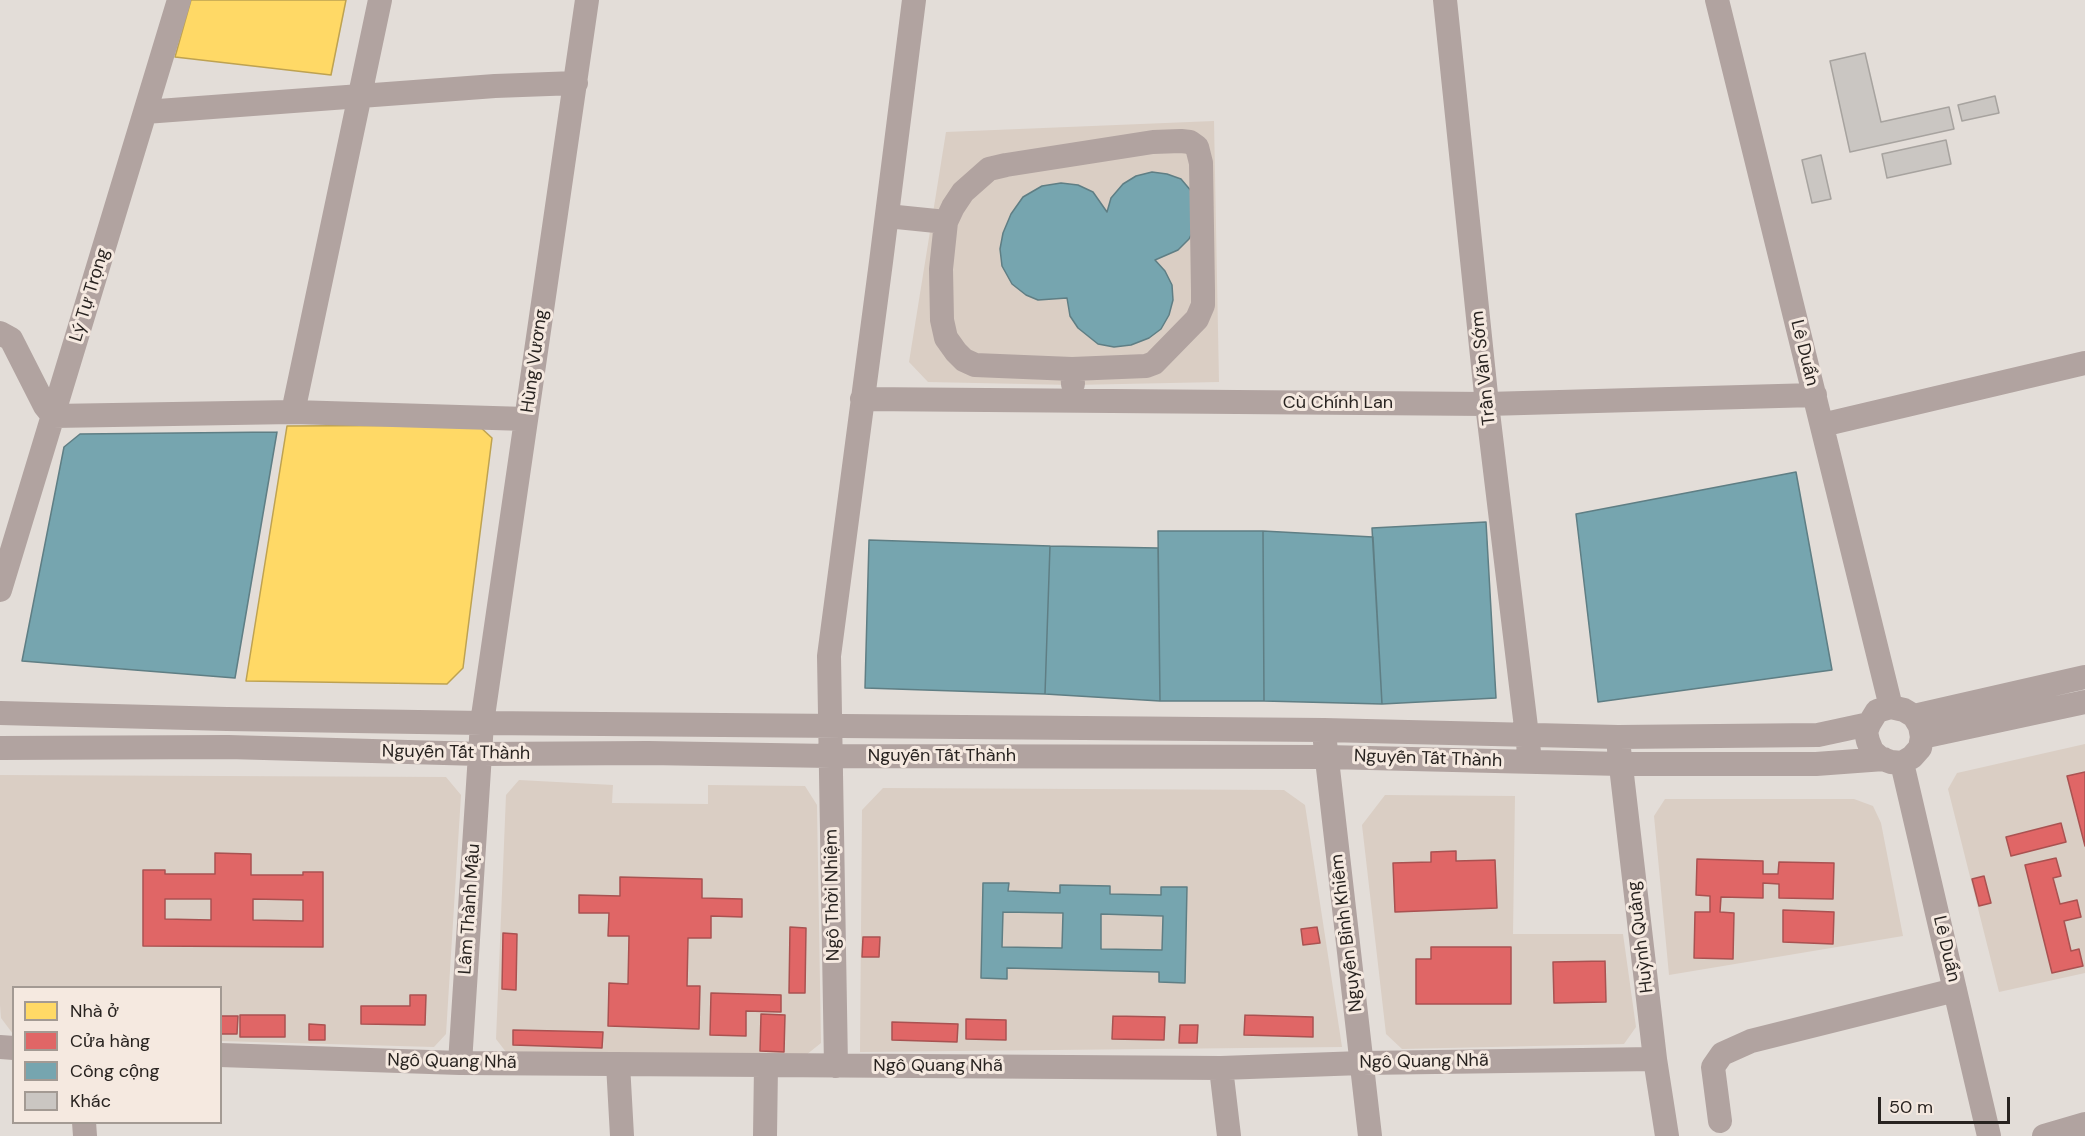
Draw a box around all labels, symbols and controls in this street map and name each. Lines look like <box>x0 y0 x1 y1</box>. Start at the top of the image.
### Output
street label: Lý Tự Trọng <box>66 246 114 344</box>
street label: Hùng Vương <box>517 308 553 414</box>
street label: Trần Văn Sớm <box>1467 310 1501 426</box>
street label: Lê Duẩn <box>1785 318 1823 388</box>
street label: Cù Chính Lan <box>1283 392 1393 414</box>
street label: Nguyễn Tất Thành <box>382 741 530 765</box>
street label: Nguyễn Tất Thành <box>868 745 1016 767</box>
street label: Nguyễn Tất Thành <box>1353 746 1503 772</box>
street label: Ngô Thời Nhiệm <box>821 829 845 961</box>
street label: Lâm Thành Mậu <box>455 843 485 975</box>
street label: Nguyễn Bỉnh Khiêm <box>1327 853 1367 1013</box>
street label: Huỳnh Quảng <box>1623 880 1659 994</box>
street label: Lê Duẩn <box>1928 914 1964 984</box>
legend <box>12 986 222 1124</box>
text: Nhà ở <box>70 999 119 1023</box>
text: Cửa hàng <box>70 1029 150 1053</box>
street label: Ngô Quang Nhã <box>387 1050 517 1074</box>
street label: Ngô Quang Nhã <box>1359 1050 1489 1074</box>
street label: Ngô Quang Nhã <box>873 1055 1003 1077</box>
text: Công cộng <box>70 1059 159 1083</box>
scale bar <box>1881 1085 2013 1123</box>
text: Khác <box>70 1089 111 1113</box>
text: 50 m <box>1889 1095 1933 1119</box>

